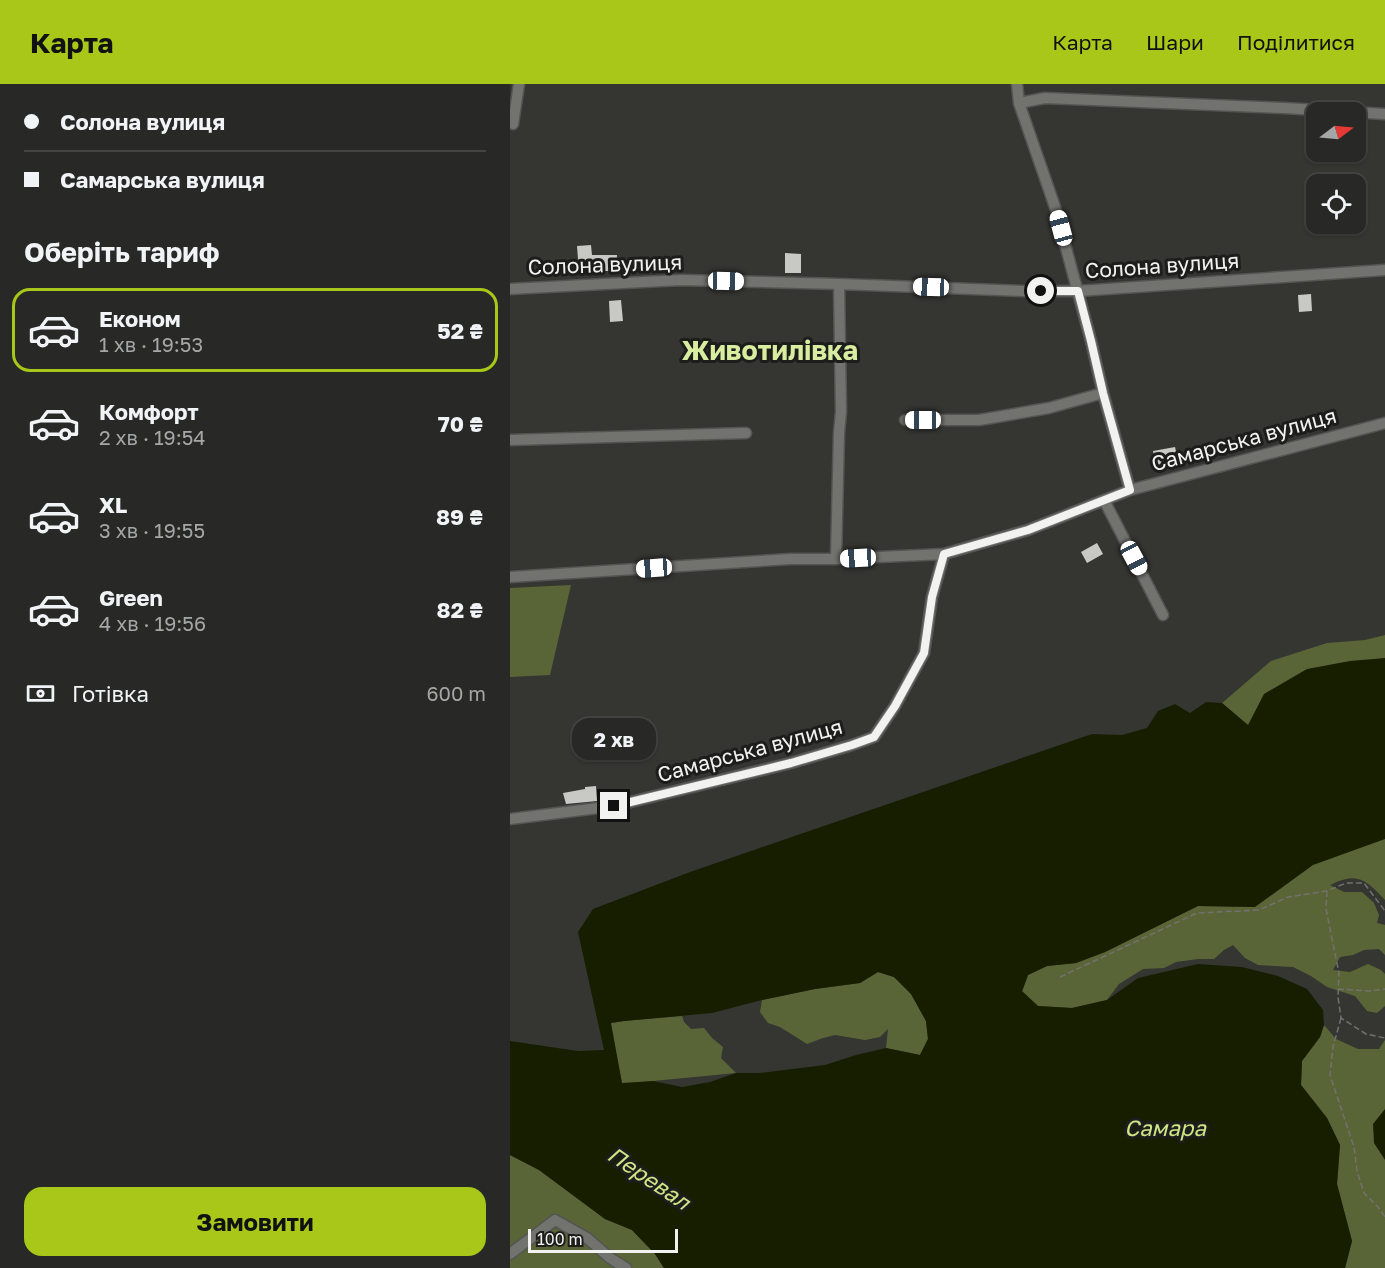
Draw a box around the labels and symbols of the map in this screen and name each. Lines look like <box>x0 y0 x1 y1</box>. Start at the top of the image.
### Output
north arrow <box>1306 102 1366 162</box>
car <box>1048 208 1074 248</box>
street label: Солона вулиця <box>1084 247 1240 283</box>
street label: Солона вулиця <box>527 248 683 280</box>
car <box>708 272 744 290</box>
car <box>913 277 949 297</box>
route start <box>1027 277 1054 304</box>
district label: Животилівка <box>682 334 858 366</box>
street label: Самарська вулиця <box>1148 402 1339 476</box>
car <box>905 411 941 429</box>
car <box>1118 538 1150 578</box>
car <box>840 548 876 568</box>
car <box>635 558 673 578</box>
street label: Самарська вулиця <box>654 713 845 787</box>
callout: 2 хв <box>572 719 656 761</box>
route end <box>600 792 627 819</box>
water label: Самара <box>1124 1114 1207 1141</box>
water label: Перевал <box>603 1140 697 1216</box>
scale bar <box>528 1226 678 1254</box>

